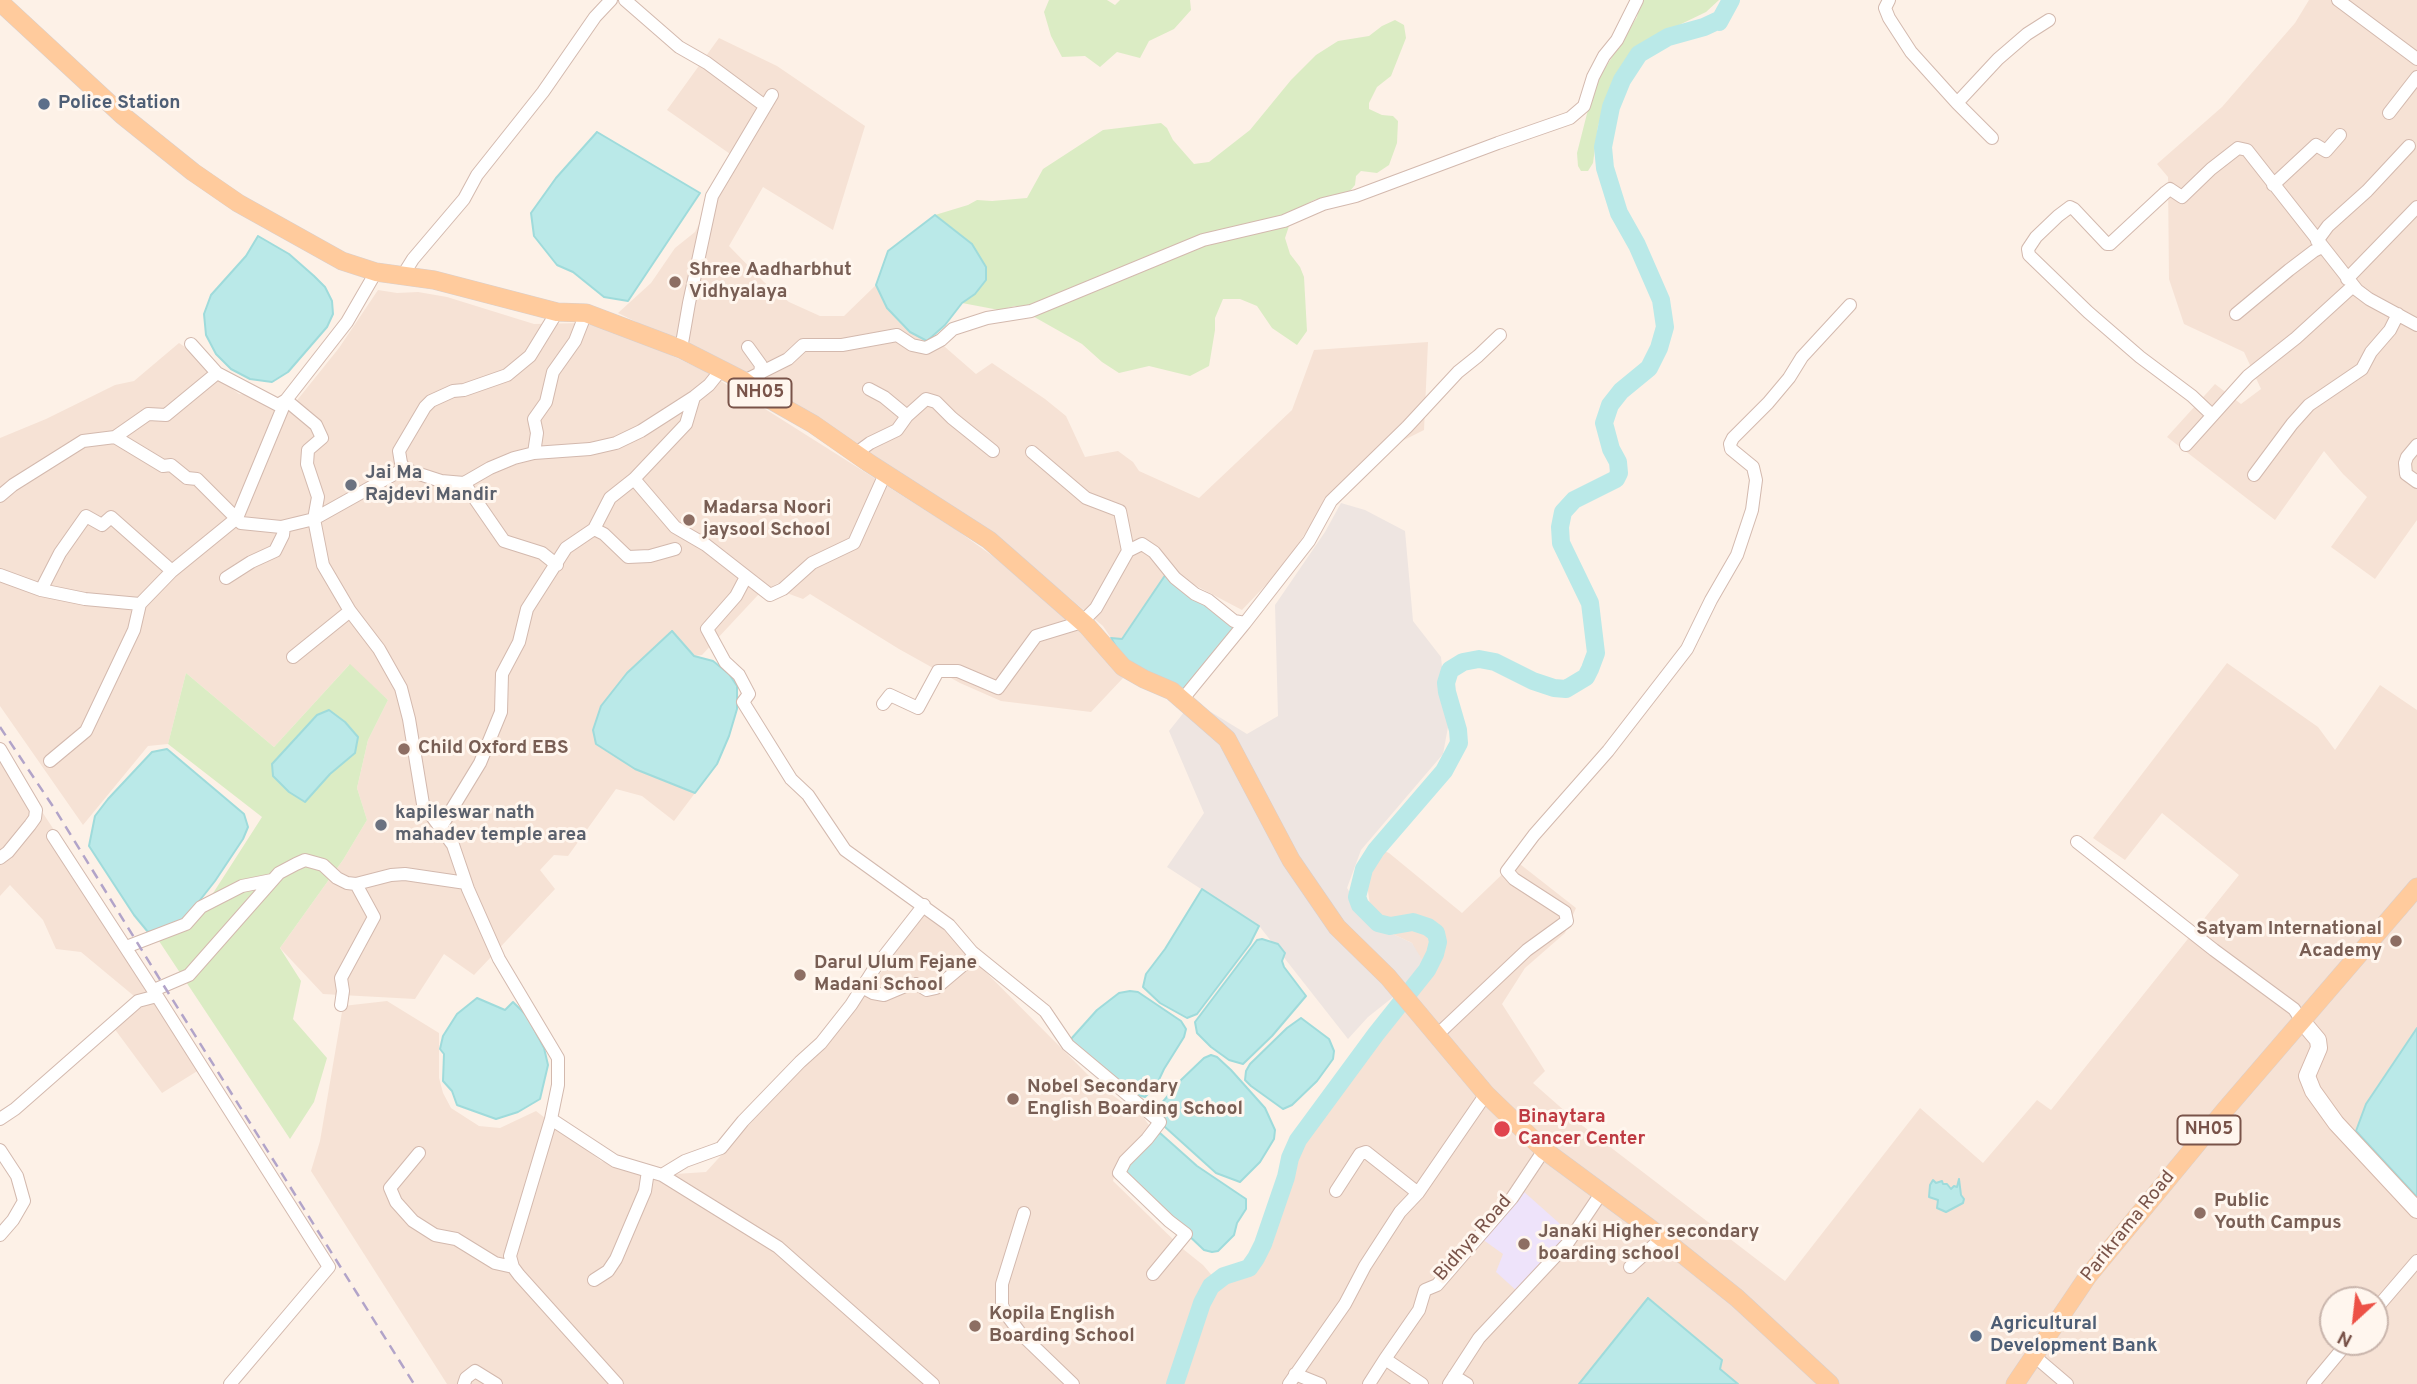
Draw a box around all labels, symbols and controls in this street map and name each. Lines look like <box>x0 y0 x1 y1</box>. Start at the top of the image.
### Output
place label: Police Station <box>58 93 181 115</box>
marker: Police Station <box>36 96 52 112</box>
place label: Shree Aadharbhut Vidhyalaya <box>689 260 852 304</box>
marker: Shree Aadharbhut Vidhyalaya <box>667 274 683 290</box>
road number: NH05 <box>728 379 792 408</box>
place label: Jai Ma Rajdevi Mandir <box>365 463 497 507</box>
marker: Jai Ma Rajdevi Mandir <box>343 477 359 493</box>
place label: Madarsa Noori jaysool School <box>703 498 831 542</box>
marker: Madarsa Noori jaysool School <box>681 512 697 528</box>
place label: Child Oxford EBS <box>418 738 569 760</box>
marker: Child Oxford EBS <box>396 741 412 757</box>
place label: kapileswar nath mahadev temple area <box>395 803 587 847</box>
marker: kapileswar nath mahadev temple area <box>373 817 389 833</box>
place label: Satyam International Academy <box>2196 919 2382 963</box>
marker: Satyam International Academy <box>2388 933 2404 949</box>
place label: Darul Ulum Fejane Madani School <box>814 953 977 997</box>
marker: Darul Ulum Fejane Madani School <box>792 967 808 983</box>
place label: Nobel Secondary English Boarding School <box>1027 1077 1243 1121</box>
marker: Nobel Secondary English Boarding School <box>1005 1091 1021 1107</box>
place label: Binaytara Cancer Center <box>1518 1107 1645 1151</box>
road number: NH05 <box>2178 1115 2240 1144</box>
marker: Binaytara Cancer Center <box>1492 1119 1512 1139</box>
street label: Parikrama Road <box>2077 1167 2181 1287</box>
street label: Bidhya Road <box>1430 1191 1518 1287</box>
place label: Public Youth Campus <box>2214 1191 2341 1235</box>
marker: Public Youth Campus <box>2192 1205 2208 1221</box>
place label: Janaki Higher secondary boarding school <box>1538 1222 1759 1266</box>
marker: Janaki Higher secondary boarding school <box>1516 1236 1532 1252</box>
north arrow <box>2319 1286 2389 1356</box>
place label: Kopila English Boarding School <box>989 1304 1135 1348</box>
place label: Agricultural Development Bank <box>1990 1314 2158 1358</box>
marker: Kopila English Boarding School <box>967 1318 983 1334</box>
text: N <box>2334 1324 2357 1352</box>
marker: Agricultural Development Bank <box>1968 1328 1984 1344</box>

